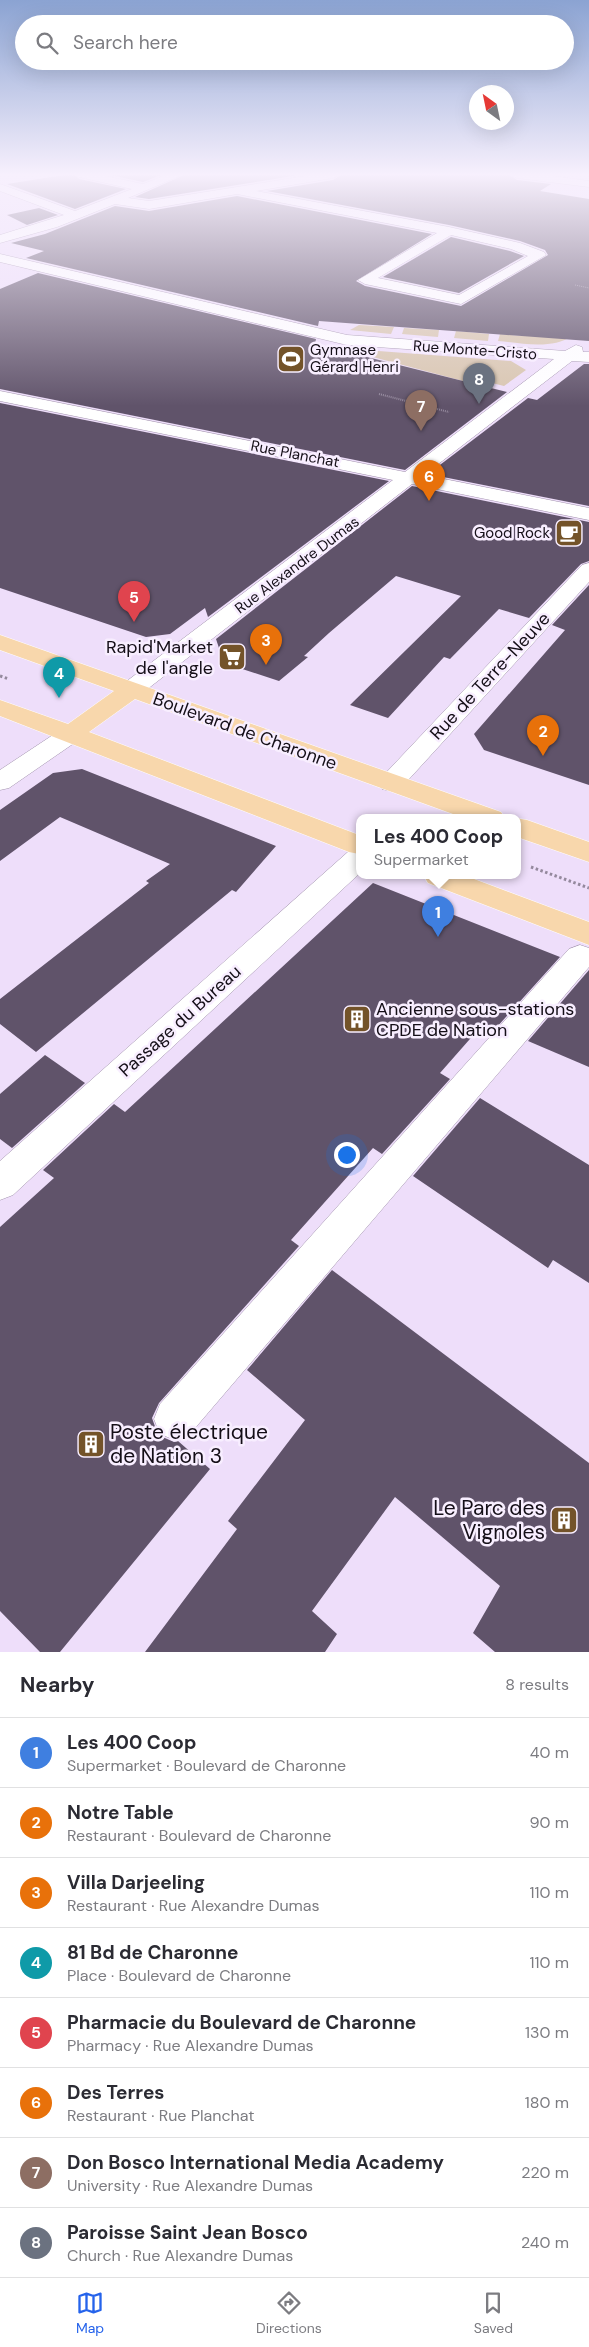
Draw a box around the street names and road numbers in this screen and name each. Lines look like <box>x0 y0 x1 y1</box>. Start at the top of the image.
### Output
street label: Rue Monte-Cristo <box>412 336 538 364</box>
street label: Rue Planchat <box>249 436 341 472</box>
street label: Rue Alexandre Dumas <box>231 512 363 618</box>
street label: Rue de Terre-Neuve <box>425 607 555 745</box>
street label: Boulevard de Charonne <box>150 687 340 775</box>
street label: Passage du Bureau <box>114 960 246 1082</box>

